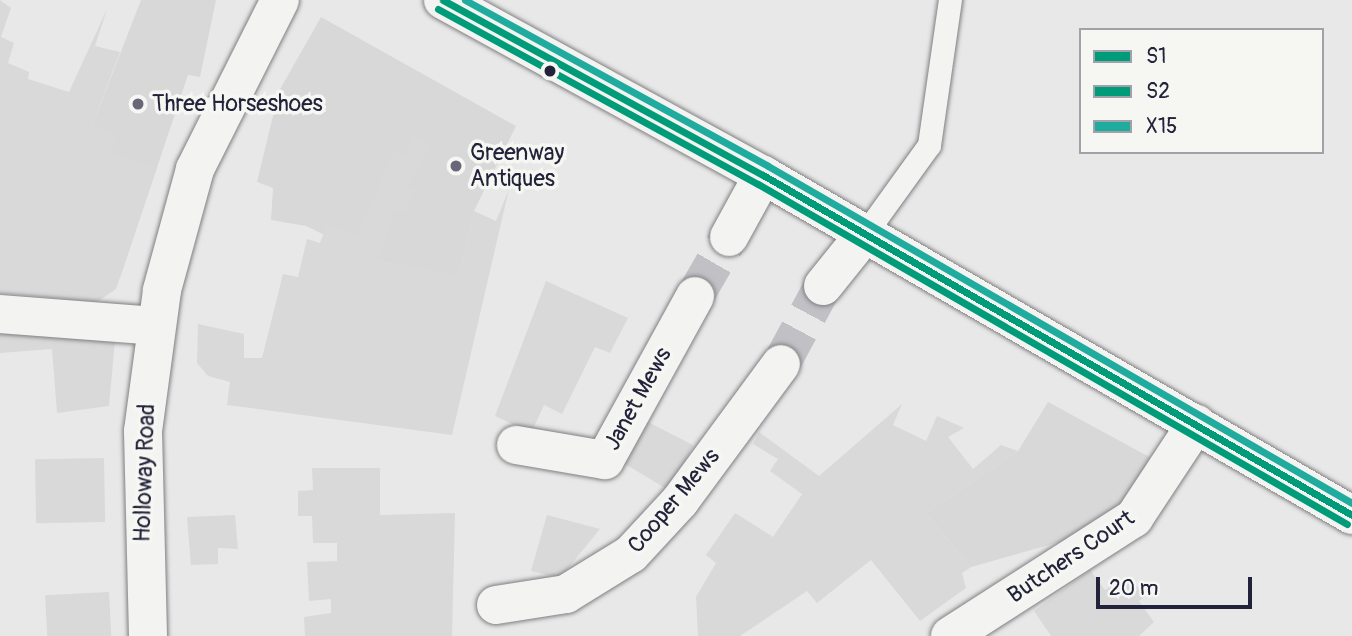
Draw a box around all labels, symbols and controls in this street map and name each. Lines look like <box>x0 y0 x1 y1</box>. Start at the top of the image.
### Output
legend <box>1079 28 1324 154</box>
text: S1 <box>1146 43 1166 70</box>
unlabelled marker <box>543 64 557 78</box>
text: S2 <box>1146 78 1170 105</box>
place label: Three Horseshoes <box>152 90 323 118</box>
marker: Three Horseshoes <box>130 96 146 112</box>
text: X15 <box>1146 113 1178 140</box>
place label: Greenway Antiques <box>470 139 564 193</box>
marker: Greenway Antiques <box>448 158 464 174</box>
street label: Janet Mews <box>598 343 678 455</box>
street label: Holloway Road <box>129 403 161 543</box>
street label: Cooper Mews <box>622 443 726 559</box>
street label: Butchers Court <box>1002 505 1140 609</box>
scale bar <box>1100 562 1256 606</box>
text: 20 m <box>1109 575 1158 602</box>

